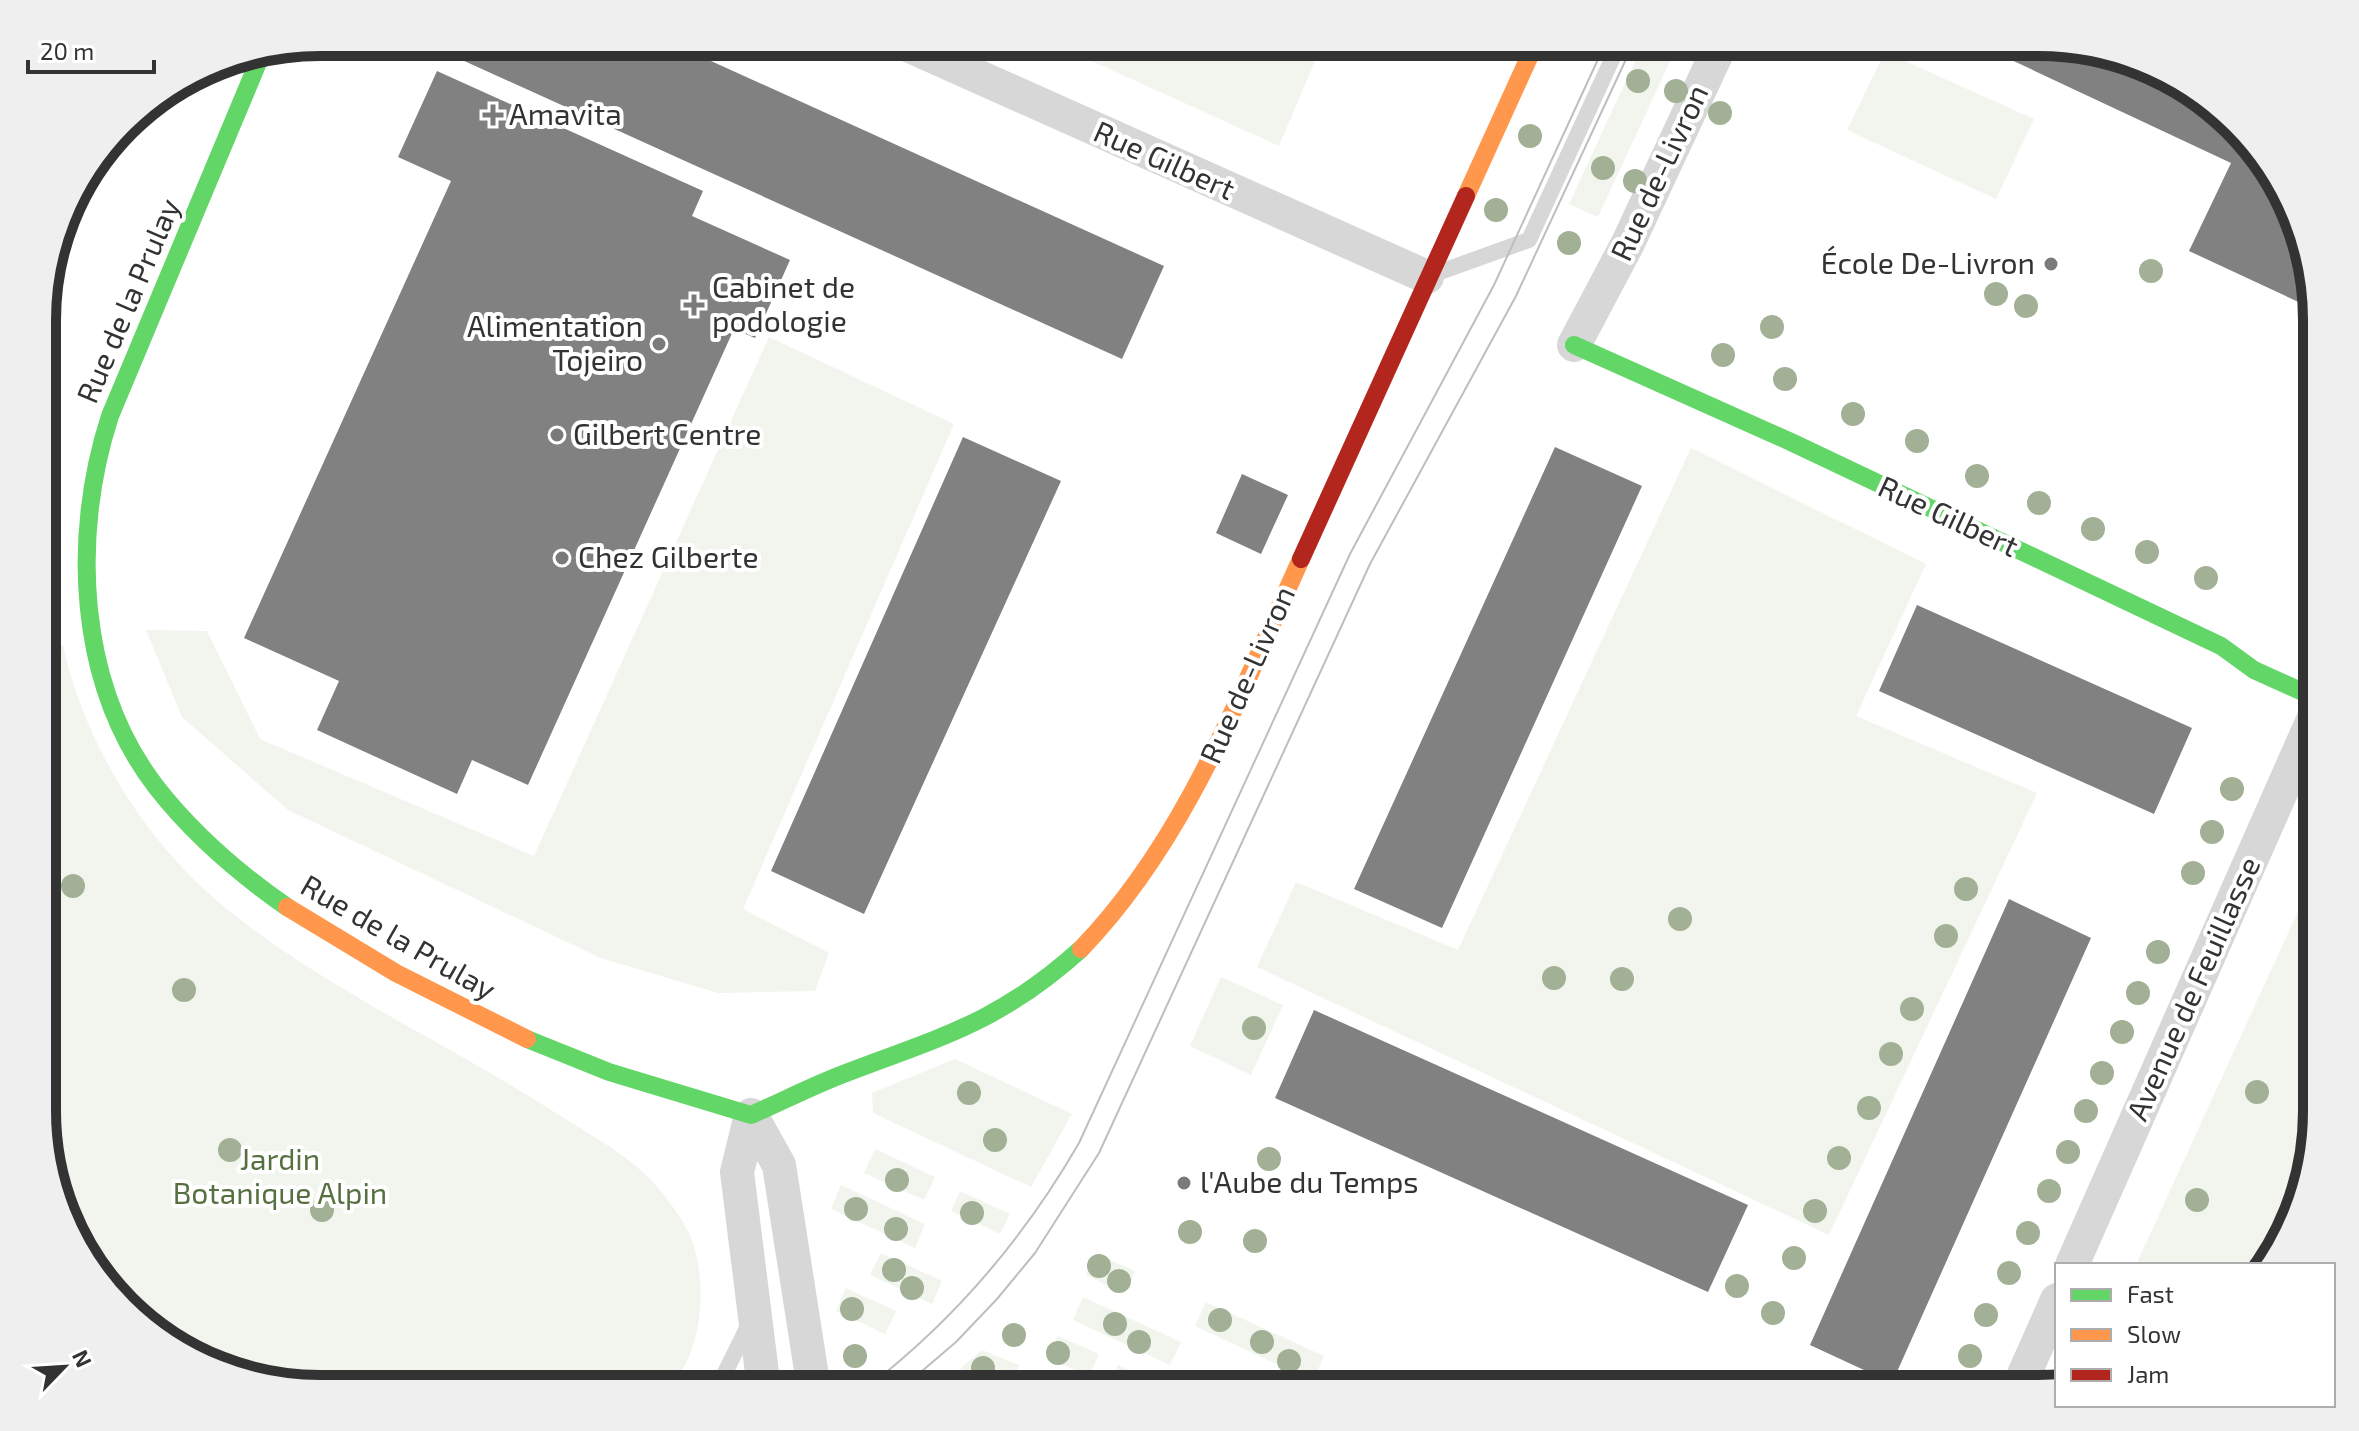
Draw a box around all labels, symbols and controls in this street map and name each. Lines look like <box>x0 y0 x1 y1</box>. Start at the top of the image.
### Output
scale bar <box>28 24 154 74</box>
text: 20 m <box>40 36 94 65</box>
street label: Rue de-Livron <box>1602 78 1715 266</box>
place label: Amavita <box>509 95 622 131</box>
marker: Amavita <box>484 106 502 124</box>
street label: Rue Gilbert <box>1089 112 1241 206</box>
street label: Rue de la Prulay <box>68 192 186 408</box>
place label: École De-Livron <box>1821 244 2035 280</box>
marker: École De-Livron <box>2042 255 2060 273</box>
place label: Cabinet de podologie <box>712 268 855 338</box>
marker: Cabinet de podologie <box>683 294 705 316</box>
place label: Alimentation Tojeiro <box>467 307 643 377</box>
marker: Alimentation Tojeiro <box>650 335 668 353</box>
place label: Gilbert Centre <box>573 415 761 451</box>
marker: Gilbert Centre <box>548 426 566 444</box>
street label: Rue Gilbert <box>1873 467 2025 563</box>
place label: Chez Gilberte <box>578 538 759 574</box>
marker: Chez Gilberte <box>553 549 571 567</box>
street label: Rue de-Livron <box>1191 580 1301 768</box>
street label: Avenue de Feuillasse <box>2118 851 2266 1125</box>
street label: Rue de la Prulay <box>295 866 503 1007</box>
park label: Jardin Botanique Alpin <box>173 1140 387 1210</box>
place label: l'Aube du Temps <box>1200 1163 1419 1199</box>
marker: l'Aube du Temps <box>1175 1174 1193 1192</box>
legend <box>2055 1263 2335 1407</box>
text: Fast <box>2127 1279 2174 1308</box>
text: Slow <box>2127 1319 2181 1348</box>
north arrow <box>24 1327 104 1407</box>
text: N <box>68 1345 98 1371</box>
text: Jam <box>2127 1359 2169 1388</box>

